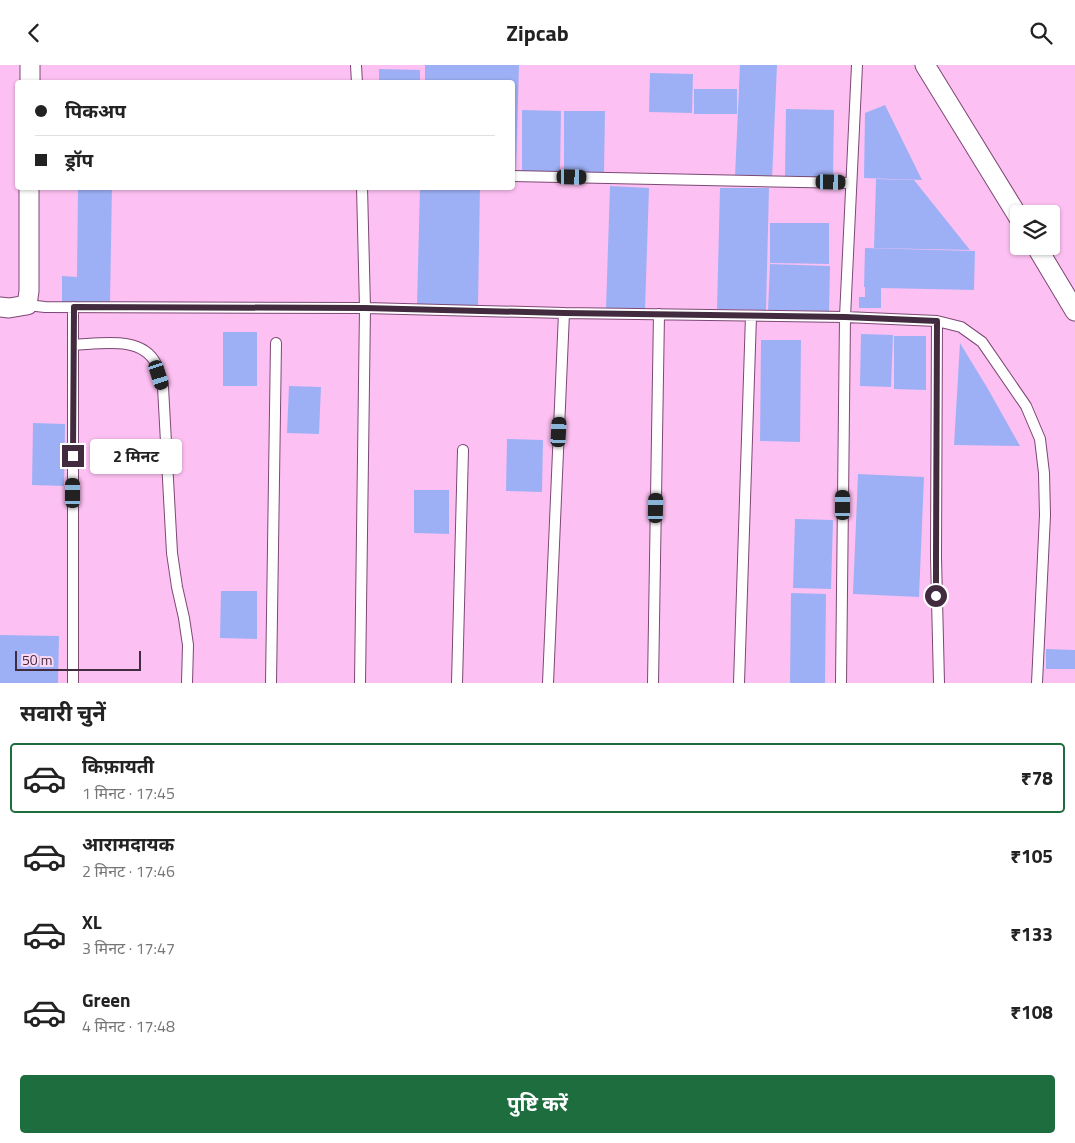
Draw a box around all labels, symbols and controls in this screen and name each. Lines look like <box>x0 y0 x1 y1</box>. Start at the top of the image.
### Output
text: Zipcab <box>506 16 569 50</box>
icon: back <box>20 19 48 47</box>
icon: search <box>1027 19 1055 47</box>
text: पिकअप <box>65 96 126 125</box>
text: ड्रॉप <box>65 145 93 174</box>
car <box>556 169 587 185</box>
car <box>815 174 846 190</box>
map controls <box>1010 205 1060 255</box>
button: layers <box>1010 205 1060 255</box>
car <box>147 358 170 392</box>
car <box>550 417 567 447</box>
callout: 2 मिनट <box>90 439 183 473</box>
text: 2 मिनट <box>113 444 159 468</box>
route end <box>62 445 84 467</box>
car <box>65 478 80 508</box>
car <box>835 490 850 520</box>
car <box>648 493 663 523</box>
route start <box>925 585 947 607</box>
scale bar <box>15 648 141 671</box>
text: 50 m <box>22 649 52 670</box>
text: सवारी चुनें <box>20 696 106 730</box>
text: किफ़ायती <box>82 751 154 780</box>
icon: car <box>22 756 67 801</box>
text: ₹78 <box>1021 763 1053 792</box>
text: 1 मिनट · 17:45 <box>82 781 175 805</box>
text: आरामदायक <box>82 829 174 858</box>
icon: car <box>22 834 67 879</box>
text: ₹105 <box>1010 841 1053 870</box>
text: 2 मिनट · 17:46 <box>82 859 175 883</box>
text: XL <box>82 907 102 936</box>
icon: car <box>22 912 67 957</box>
text: ₹133 <box>1010 919 1053 948</box>
text: 3 मिनट · 17:47 <box>82 936 175 960</box>
text: Green <box>82 985 131 1014</box>
icon: car <box>22 990 67 1035</box>
text: ₹108 <box>1010 997 1053 1026</box>
text: 4 मिनट · 17:48 <box>82 1014 175 1038</box>
button: पुष्टि करें <box>20 1075 1055 1133</box>

